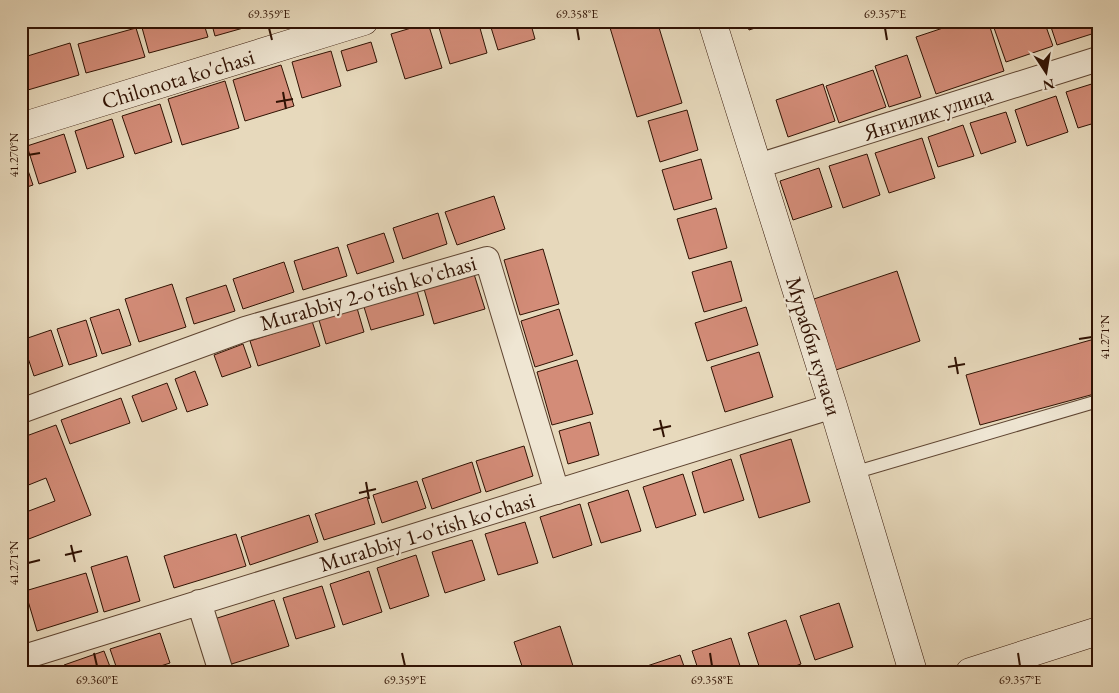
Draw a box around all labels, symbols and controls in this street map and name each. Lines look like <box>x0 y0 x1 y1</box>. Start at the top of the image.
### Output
text: 69.359°E <box>248 6 290 22</box>
text: 69.358°E <box>556 6 598 22</box>
text: 69.357°E <box>864 6 906 22</box>
street label: Chilonota ko'chasi <box>98 42 258 116</box>
north arrow <box>1022 48 1072 98</box>
text: N <box>1041 75 1056 95</box>
street label: Янгилик улица <box>859 78 996 148</box>
text: 41.270°N <box>6 132 22 177</box>
street label: Murabbiy 2-o'tish ko'chasi <box>256 248 480 338</box>
street label: Мурабби кучаси <box>779 273 849 419</box>
text: 41.271°N <box>1097 314 1113 359</box>
street label: Murabbiy 1-o'tish ko'chasi <box>316 485 538 579</box>
text: 41.271°N <box>6 540 22 585</box>
text: 69.360°E <box>76 672 118 688</box>
text: 69.359°E <box>384 672 426 688</box>
text: 69.358°E <box>691 672 733 688</box>
text: 69.357°E <box>999 672 1041 688</box>

